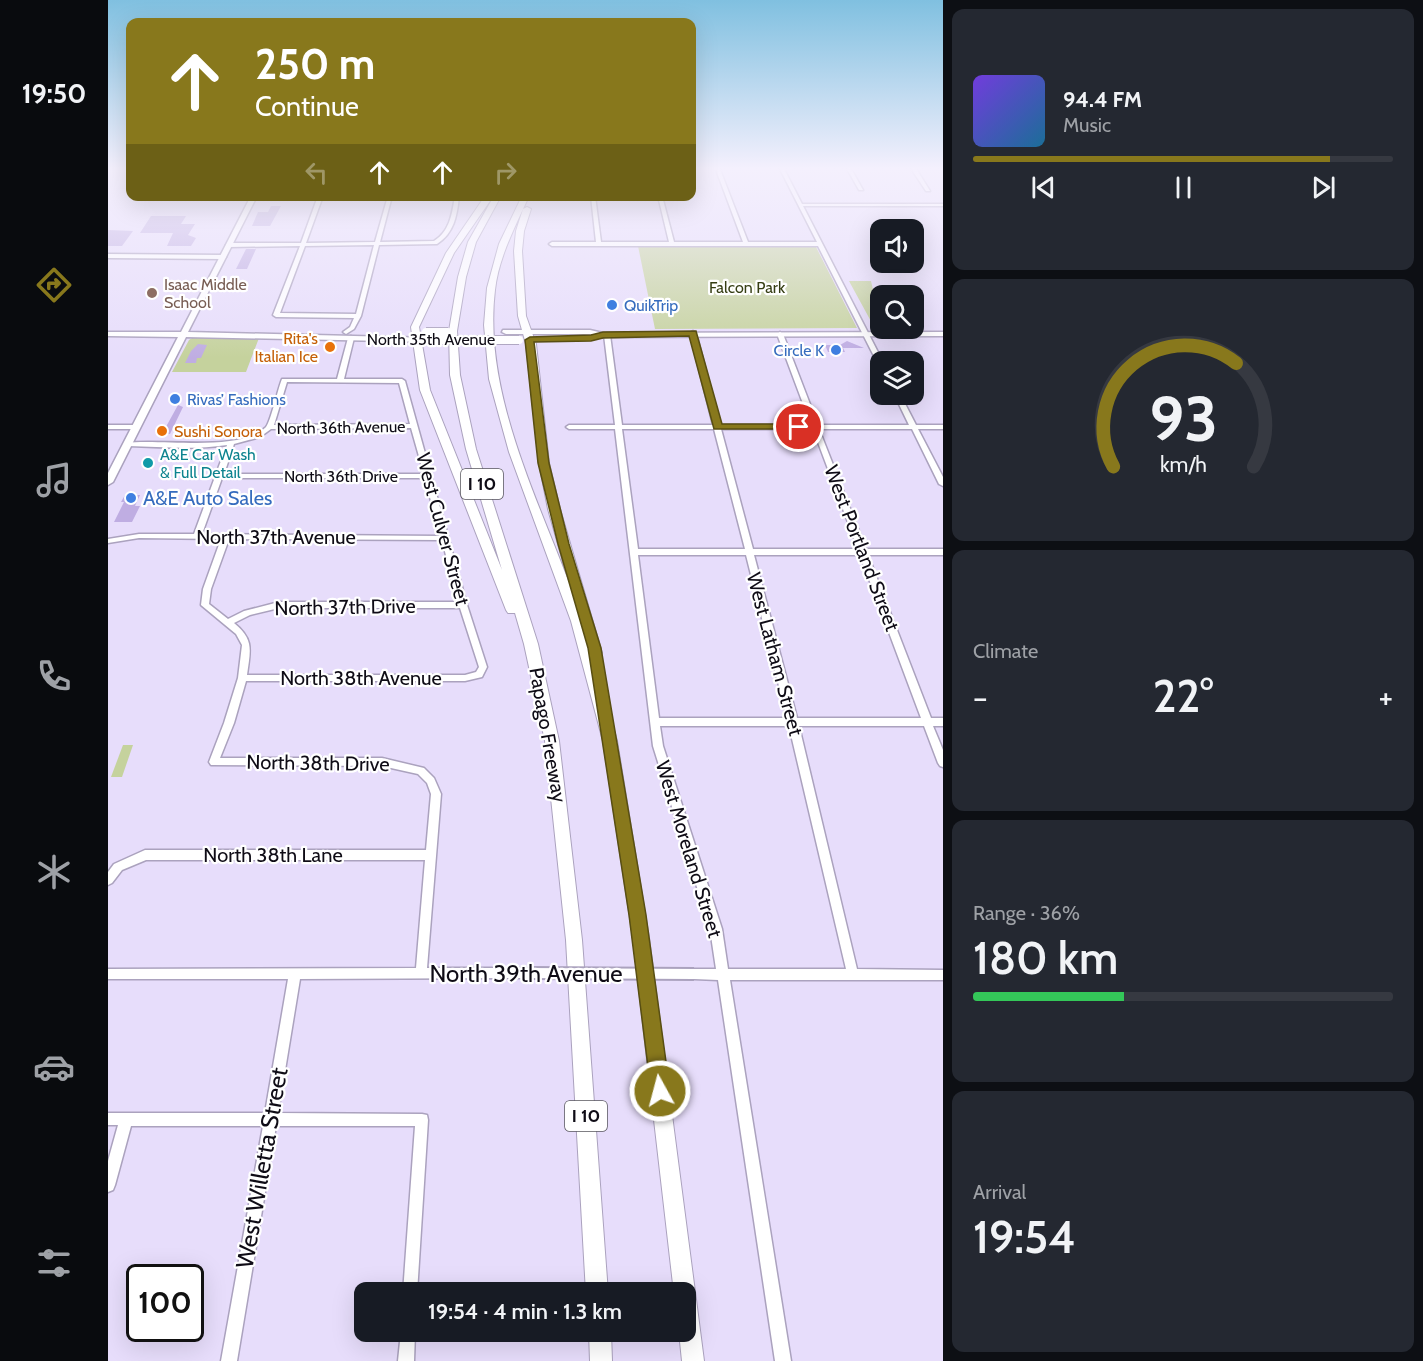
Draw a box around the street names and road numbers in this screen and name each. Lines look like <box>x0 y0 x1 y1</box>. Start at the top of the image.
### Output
street label: North 35th Avenue <box>367 330 495 349</box>
street label: North 36th Avenue <box>277 417 406 438</box>
street label: West Culver Street <box>411 450 475 608</box>
street label: West Portland Street <box>819 462 905 635</box>
street label: North 36th Drive <box>284 467 398 486</box>
road number: I 10 <box>461 469 503 499</box>
street label: North 37th Avenue <box>196 525 356 549</box>
street label: West Latham Street <box>742 570 808 738</box>
street label: North 37th Drive <box>274 594 416 620</box>
street label: North 38th Avenue <box>280 666 442 690</box>
street label: Papago Freeway <box>524 666 572 804</box>
street label: North 38th Drive <box>246 750 390 776</box>
street label: West Moreland Street <box>651 758 727 941</box>
street label: North 38th Lane <box>203 843 343 867</box>
street label: North 39th Avenue <box>429 959 623 988</box>
street label: West Willetta Street <box>230 1065 293 1271</box>
road number: I 10 <box>565 1101 607 1131</box>

